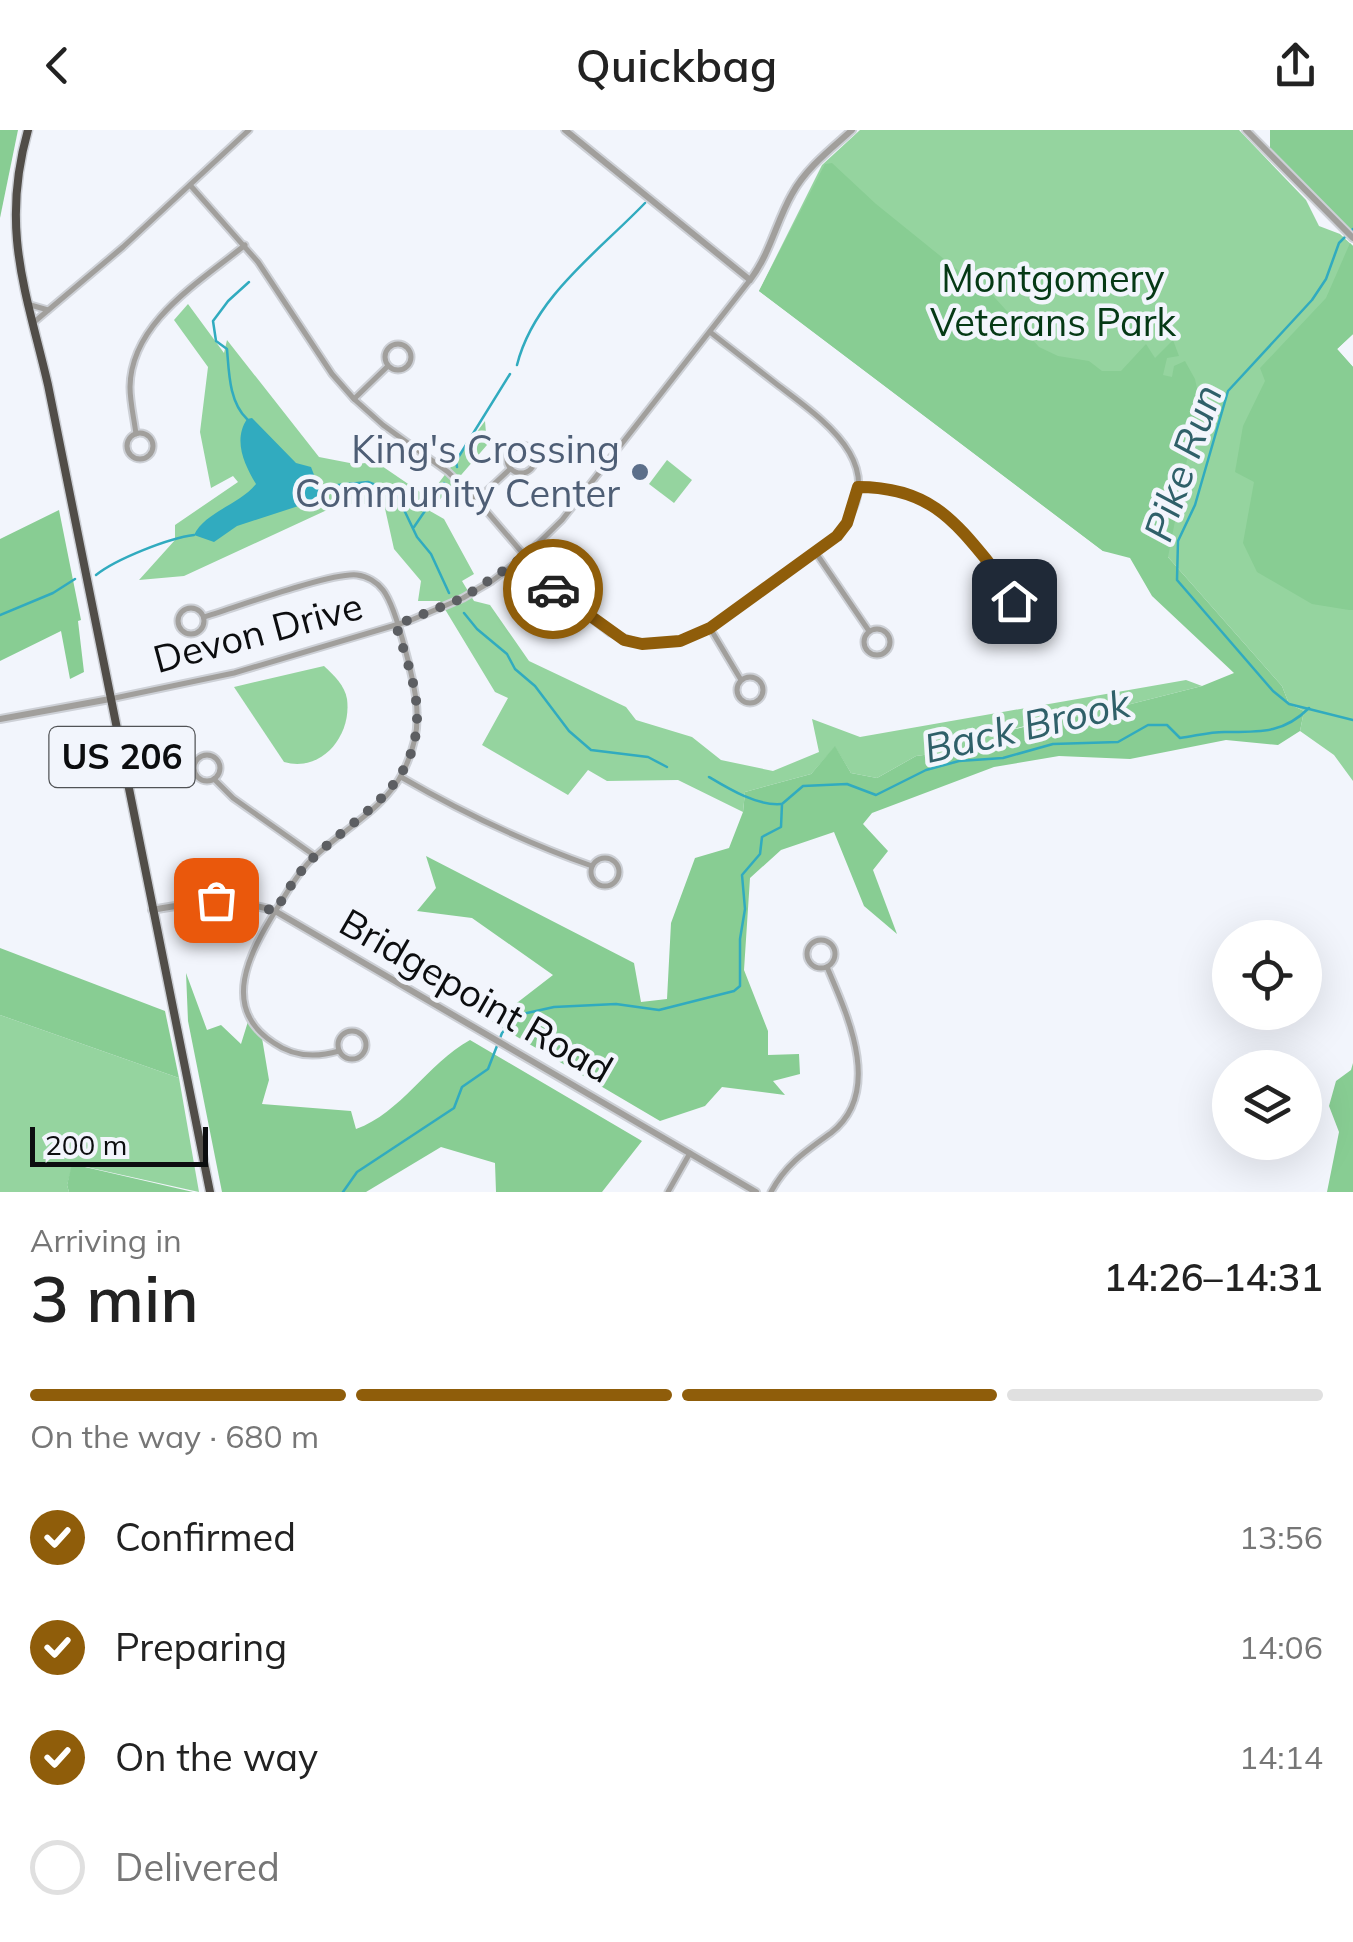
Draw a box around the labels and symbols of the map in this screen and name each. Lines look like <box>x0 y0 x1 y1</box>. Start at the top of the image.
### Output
park label: Montgomery Veterans Park <box>930 254 1177 346</box>
water label: Pike Run <box>1132 378 1232 547</box>
place label: King's Crossing Community Center <box>295 425 620 517</box>
marker: King's Crossing Community Center <box>629 461 651 483</box>
courier <box>503 539 603 639</box>
pin <box>972 559 1057 644</box>
street label: Devon Drive <box>148 581 368 683</box>
water label: Back Brook <box>919 677 1136 773</box>
road number: US 206 <box>49 727 194 787</box>
pin <box>174 858 259 943</box>
street label: Bridgepoint Road <box>331 898 622 1093</box>
scale bar <box>30 1122 208 1166</box>

